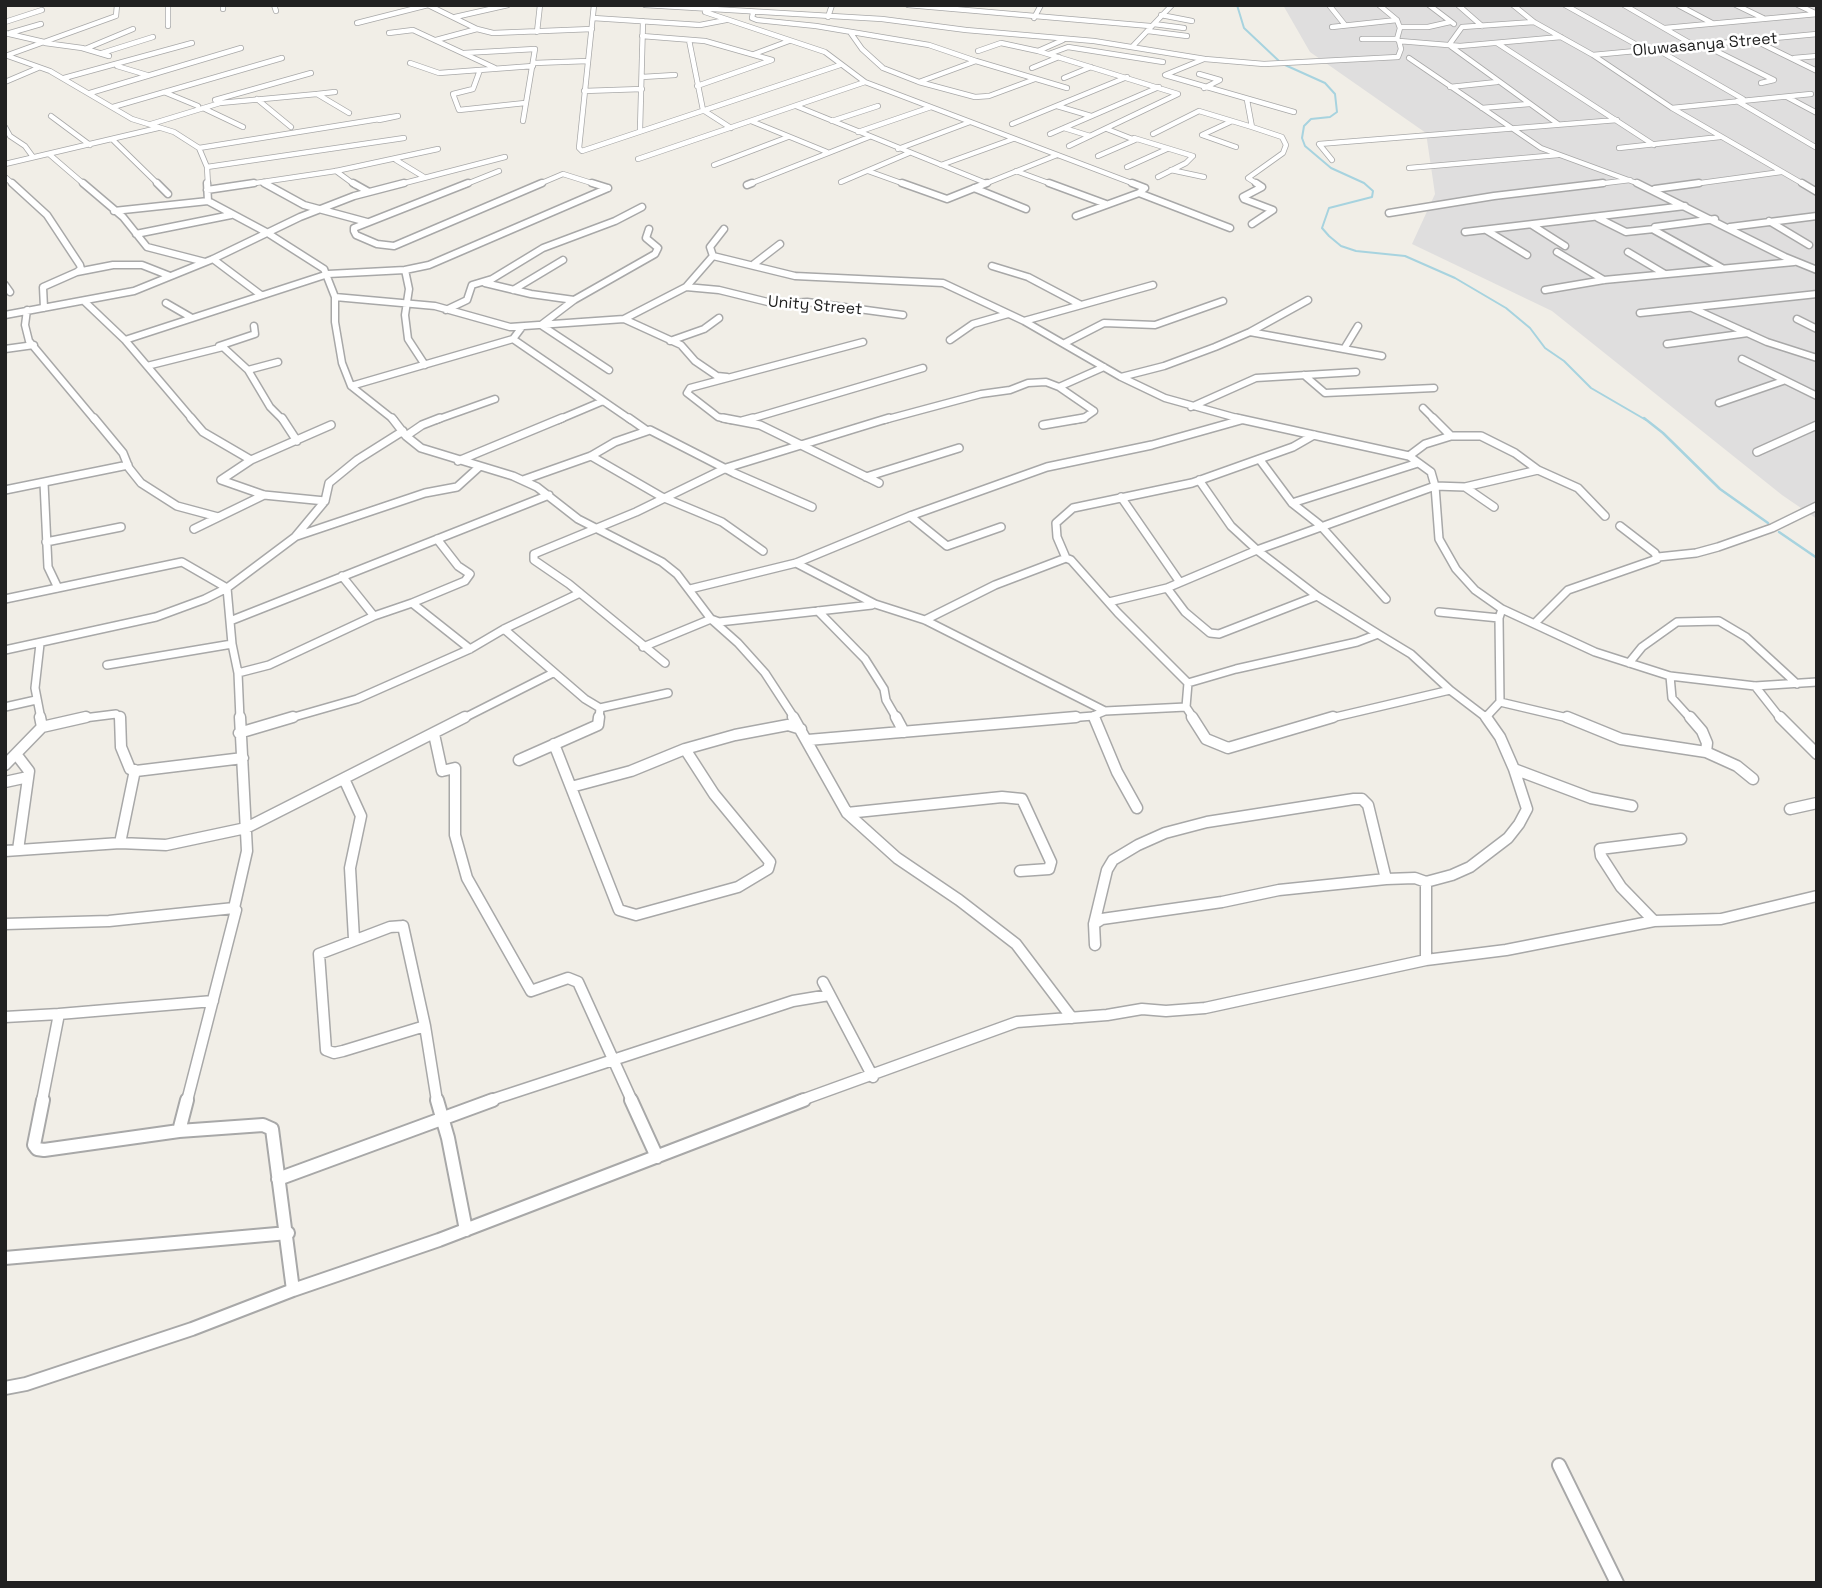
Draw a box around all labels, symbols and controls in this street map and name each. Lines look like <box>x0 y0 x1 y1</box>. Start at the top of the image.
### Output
street label: Oluwasanya Street <box>1632 29 1778 61</box>
street label: Unity Street <box>767 292 863 320</box>

